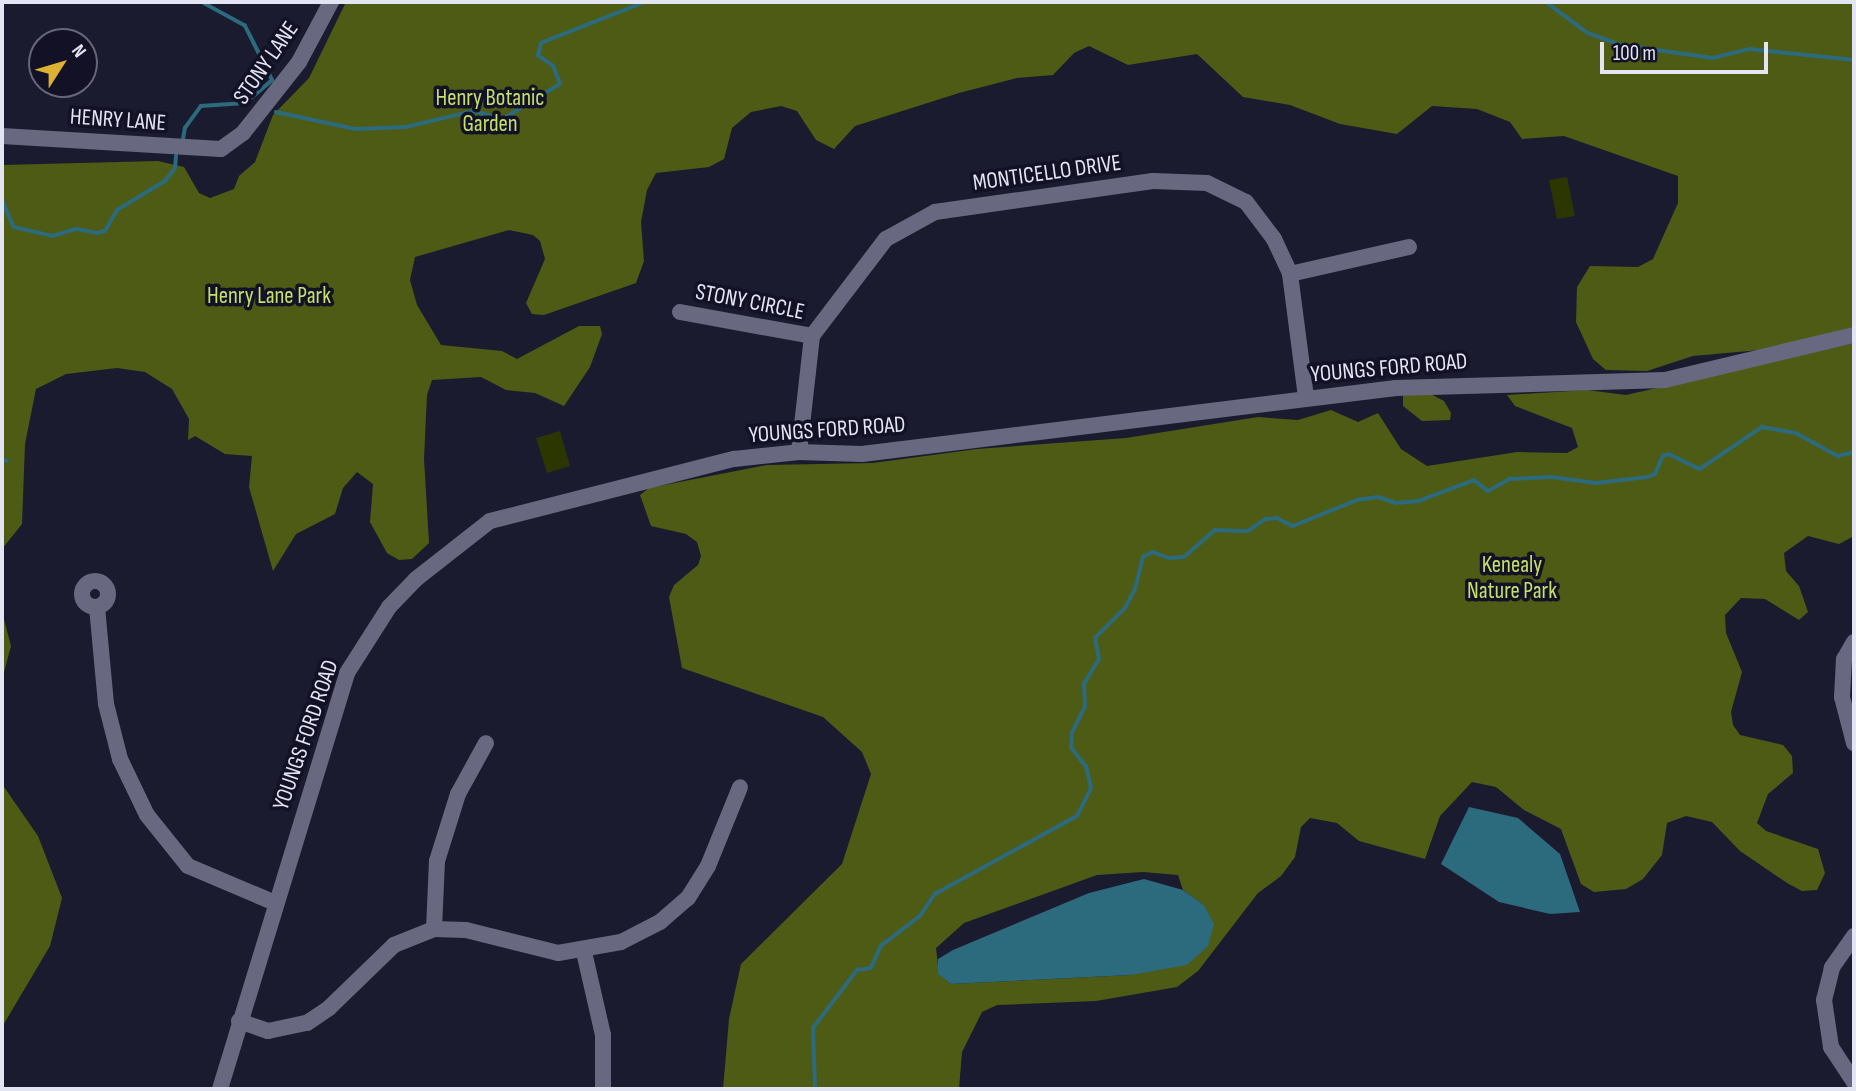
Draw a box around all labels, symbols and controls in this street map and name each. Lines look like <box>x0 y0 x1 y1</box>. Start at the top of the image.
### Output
street label: STONY LANE <box>228 16 304 110</box>
north arrow <box>28 28 98 98</box>
scale bar <box>1604 28 1772 72</box>
text: N <box>66 40 91 62</box>
text: 100 m <box>1613 41 1656 66</box>
park label: Henry Botanic Garden <box>436 84 544 138</box>
street label: HENRY LANE <box>69 103 167 137</box>
street label: MONTICELLO DRIVE <box>971 149 1123 197</box>
street label: STONY CIRCLE <box>693 278 807 326</box>
park label: Henry Lane Park <box>207 282 331 310</box>
street label: YOUNGS FORD ROAD <box>1310 347 1468 389</box>
street label: YOUNGS FORD ROAD <box>748 411 906 449</box>
park label: Kenealy Nature Park <box>1467 551 1557 605</box>
street label: YOUNGS FORD ROAD <box>267 656 345 814</box>

